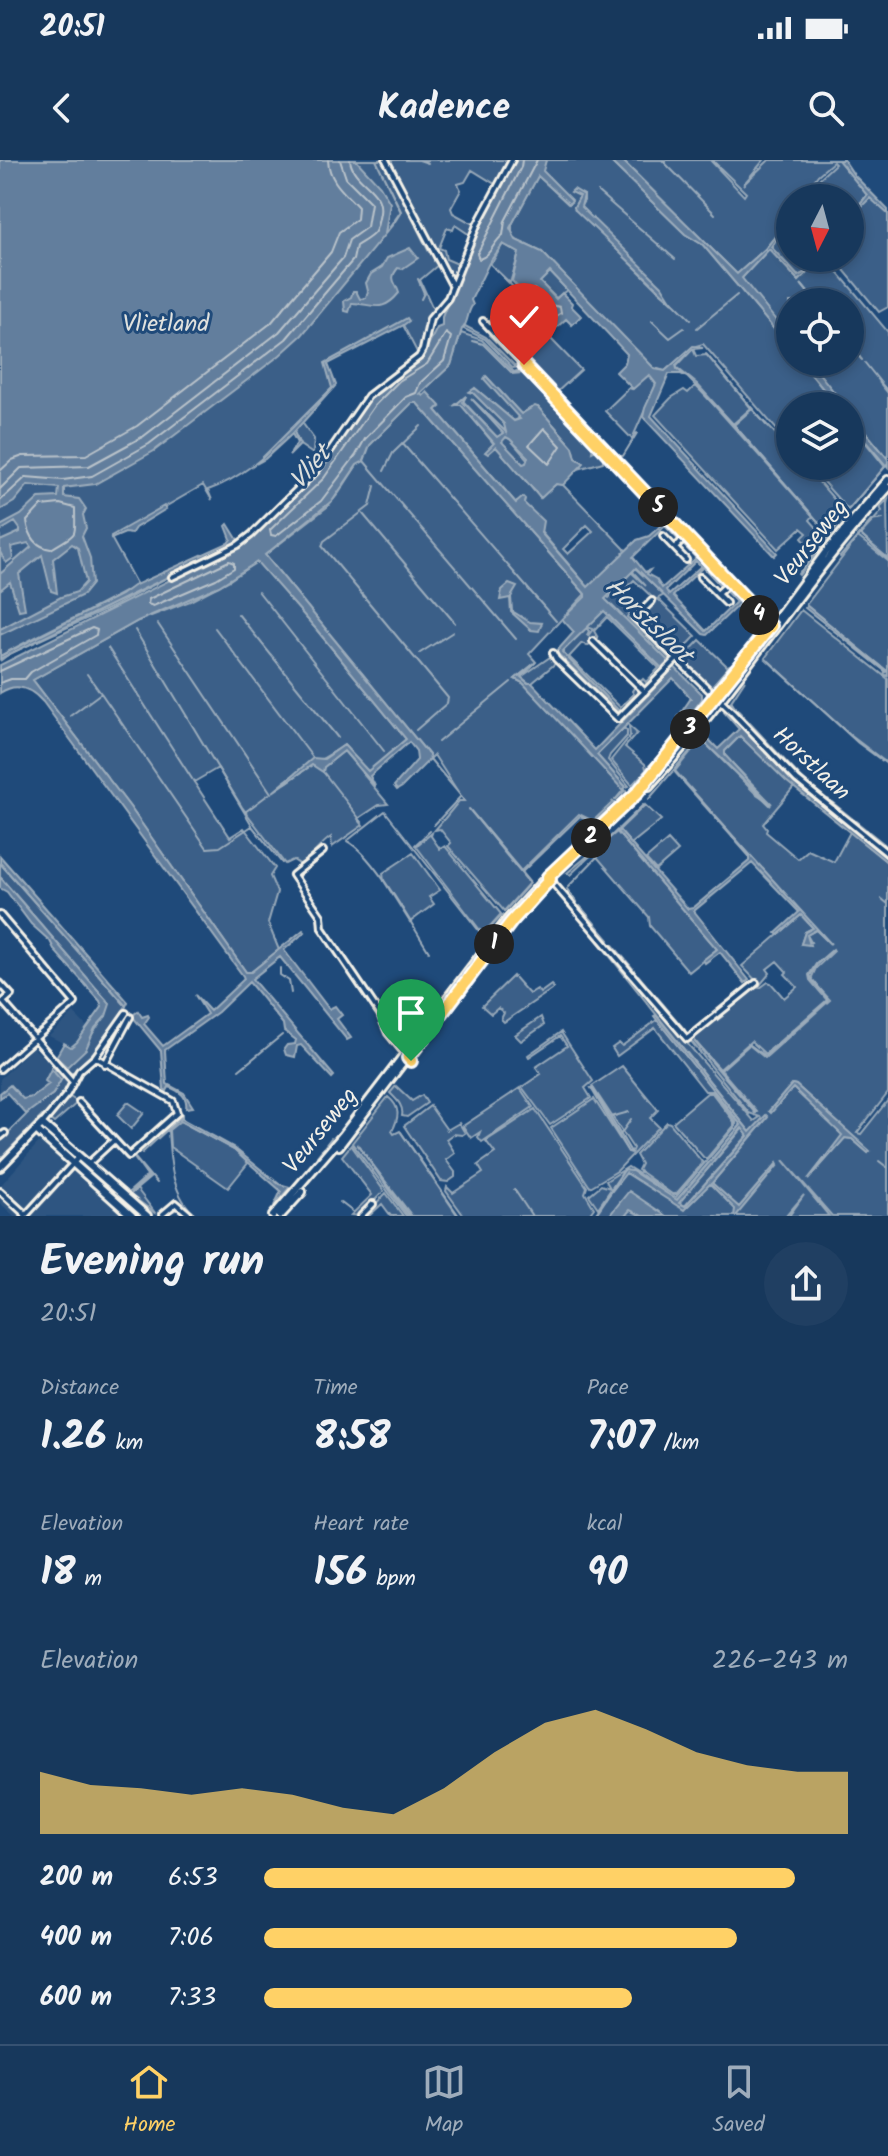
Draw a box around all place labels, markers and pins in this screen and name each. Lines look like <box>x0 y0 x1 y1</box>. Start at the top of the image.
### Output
pin <box>490 283 558 365</box>
pin: 5 <box>638 487 678 527</box>
pin: 4 <box>739 595 779 635</box>
pin: 3 <box>670 709 710 749</box>
pin: 2 <box>571 818 611 858</box>
pin: 1 <box>474 924 514 964</box>
pin <box>377 979 445 1061</box>

